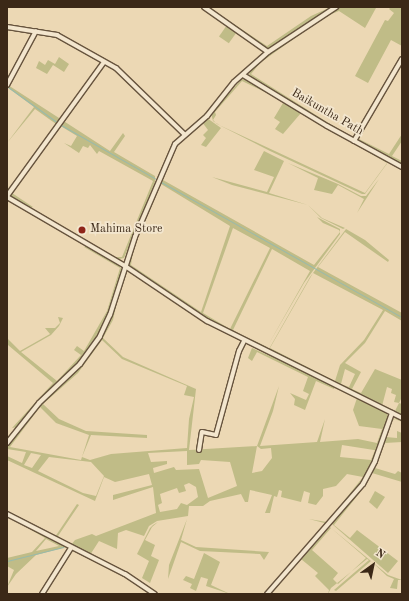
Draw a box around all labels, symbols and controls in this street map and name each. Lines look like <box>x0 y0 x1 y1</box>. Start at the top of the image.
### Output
street label: Baikuntha Path <box>288 87 366 139</box>
place label: Mahima Store <box>90 223 163 237</box>
marker: Mahima Store <box>77 225 87 235</box>
north arrow <box>353 545 393 585</box>
text: N <box>373 548 386 561</box>

